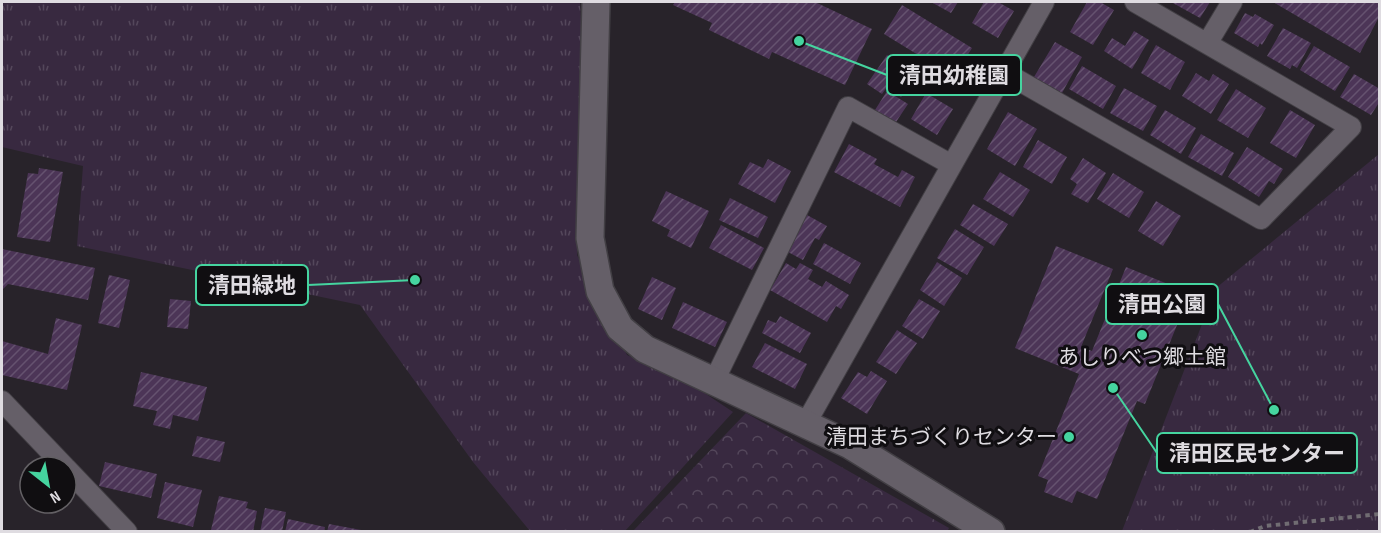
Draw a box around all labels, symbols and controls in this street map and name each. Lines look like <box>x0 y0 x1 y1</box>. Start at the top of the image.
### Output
callout: 清田幼稚園 <box>887 55 1021 95</box>
text: 清田幼稚園 <box>899 63 1009 90</box>
callout: 清田緑地 <box>196 265 308 305</box>
text: 清田緑地 <box>208 273 296 300</box>
callout: 清田公園 <box>1106 284 1218 324</box>
text: 清田公園 <box>1118 292 1206 319</box>
marker: あしりべつ郷土館 <box>1135 328 1149 342</box>
place label: あしりべつ郷土館 <box>1058 345 1226 370</box>
place label: 清田まちづくりセンター <box>826 425 1057 450</box>
marker: 清田まちづくりセンター <box>1062 430 1076 444</box>
callout: 清田区民センター <box>1157 433 1357 473</box>
text: 清田区民センター <box>1169 441 1345 468</box>
north arrow <box>18 455 78 515</box>
text: N <box>46 486 64 507</box>

